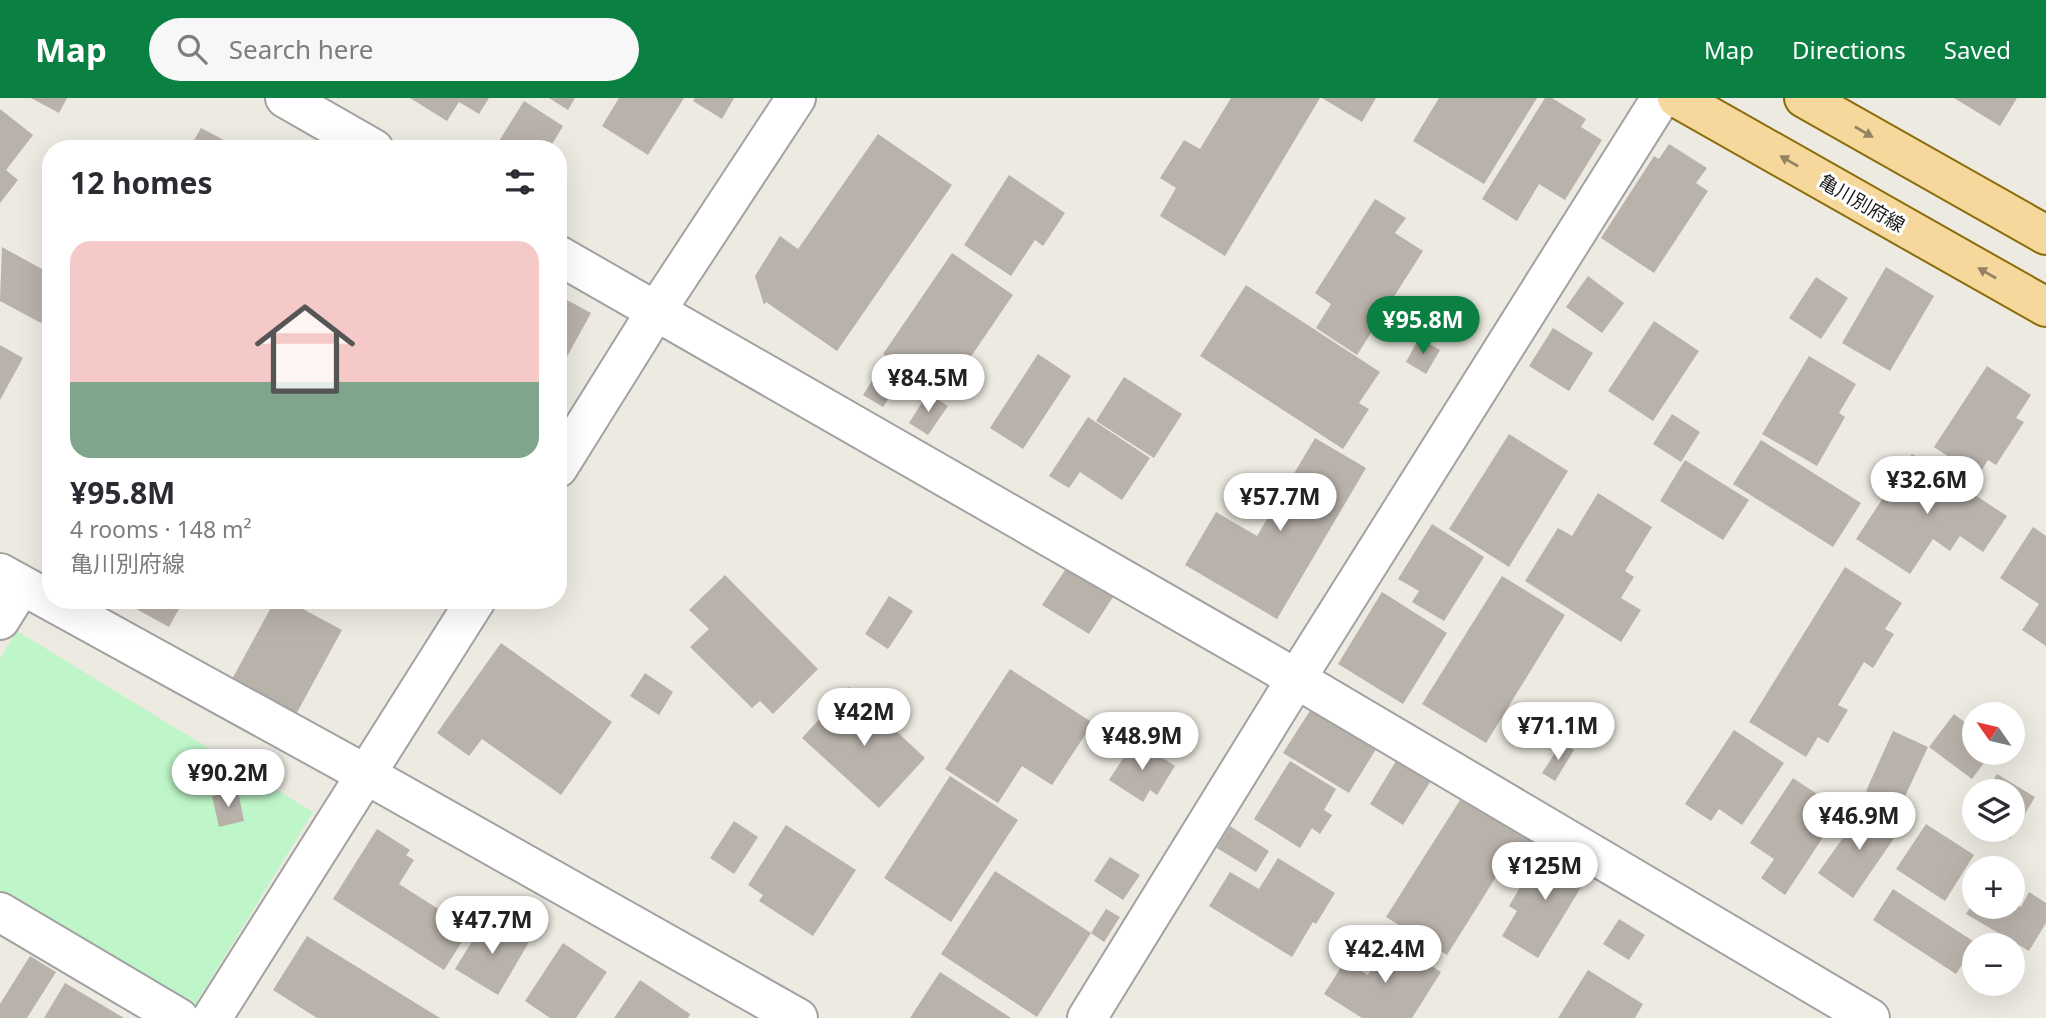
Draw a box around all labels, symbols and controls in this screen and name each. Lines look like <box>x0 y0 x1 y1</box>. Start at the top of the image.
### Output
search box <box>149 18 639 81</box>
text: Map <box>35 27 107 72</box>
icon: search <box>173 30 211 68</box>
text: Search here <box>229 31 373 67</box>
text: Map <box>1704 33 1754 66</box>
text: Directions <box>1792 33 1906 66</box>
text: Saved <box>1944 33 2011 66</box>
one-way arrow <box>1854 126 1873 138</box>
one-way arrow <box>1779 155 1798 167</box>
text: 12 homes <box>70 162 213 203</box>
icon: filters <box>501 163 539 201</box>
street label: 亀川別府線 <box>1814 168 1910 238</box>
one-way arrow <box>1977 267 1996 279</box>
icon: home <box>242 286 368 412</box>
pin: ¥95.8M <box>1366 296 1480 356</box>
text: ¥95.8M <box>1383 303 1463 335</box>
pin: ¥84.5M <box>871 354 985 414</box>
text: ¥84.5M <box>888 361 968 393</box>
pin: ¥32.6M <box>1870 456 1984 516</box>
text: ¥32.6M <box>1887 463 1967 495</box>
text: ¥95.8M <box>70 472 175 513</box>
pin: ¥57.7M <box>1223 474 1337 533</box>
text: ¥57.7M <box>1240 480 1320 512</box>
text: 4 rooms · 148 m² <box>70 513 252 545</box>
text: 亀川別府線 <box>70 547 185 579</box>
pin: ¥42M <box>823 688 905 748</box>
text: ¥42M <box>833 695 895 727</box>
pin: ¥71.1M <box>1501 702 1615 762</box>
north arrow <box>1962 702 2025 765</box>
map controls <box>1962 702 2025 996</box>
text: ¥71.1M <box>1518 709 1598 741</box>
pin: ¥48.9M <box>1085 712 1199 772</box>
text: ¥48.9M <box>1102 719 1182 751</box>
pin: ¥90.2M <box>171 750 285 809</box>
text: ¥90.2M <box>188 756 268 788</box>
button: layers <box>1962 779 2025 842</box>
pin: ¥46.9M <box>1802 792 1916 852</box>
text: ¥46.9M <box>1819 799 1899 831</box>
pin: ¥125M <box>1496 842 1594 902</box>
text: ¥125M <box>1508 849 1582 881</box>
button: + <box>1962 856 2025 919</box>
pin: ¥47.7M <box>435 896 549 956</box>
text: ¥47.7M <box>452 903 532 935</box>
pin: ¥42.4M <box>1328 926 1442 985</box>
text: ¥42.4M <box>1345 932 1425 964</box>
button: − <box>1962 933 2025 996</box>

